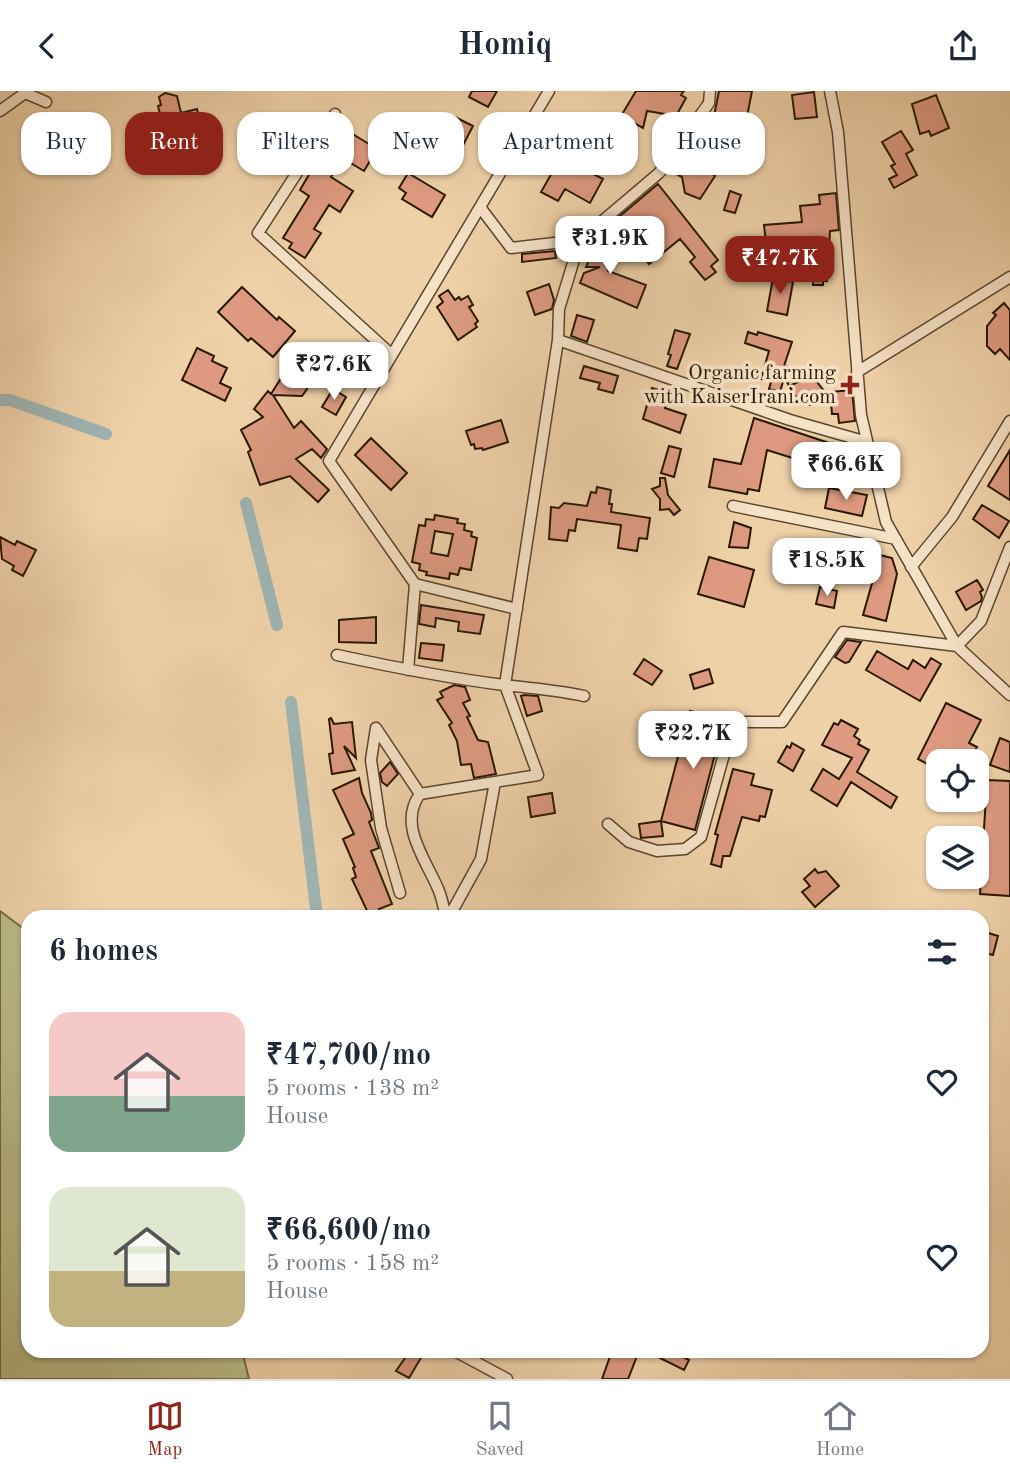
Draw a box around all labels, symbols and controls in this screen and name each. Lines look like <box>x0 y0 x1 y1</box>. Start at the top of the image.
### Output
icon: back <box>28 27 66 65</box>
icon: share <box>944 27 982 65</box>
text: Homiq <box>458 30 552 62</box>
chip: Buy <box>21 112 111 175</box>
chip: Rent <box>125 112 223 175</box>
chip: Filters <box>237 112 354 175</box>
chip: New <box>368 112 464 175</box>
chip: Apartment <box>478 112 638 175</box>
chip: House <box>652 112 765 175</box>
pin: ₹31.9K <box>553 216 667 276</box>
text: ₹31.9K <box>571 227 649 250</box>
pin: ₹47.7K <box>723 237 837 296</box>
text: ₹47.7K <box>741 247 819 270</box>
pin: ₹27.6K <box>277 343 391 402</box>
text: ₹27.6K <box>295 353 373 376</box>
place label: Organic farming with KaiserIrani.com <box>644 363 837 408</box>
marker: Organic farming with KaiserIrani.com <box>842 377 858 393</box>
pin: ₹66.6K <box>789 443 903 502</box>
text: ₹66.6K <box>807 453 885 476</box>
pin: ₹18.5K <box>770 539 884 598</box>
text: ₹18.5K <box>788 549 866 572</box>
pin: ₹22.7K <box>636 711 750 771</box>
text: ₹22.7K <box>654 722 732 745</box>
map controls <box>926 749 989 889</box>
button: locate <box>926 749 989 812</box>
button: layers <box>926 826 989 889</box>
icon: filters <box>923 933 961 971</box>
text: 6 homes <box>49 937 158 967</box>
icon: home <box>105 1040 189 1124</box>
text: ₹47,700/mo <box>266 1041 431 1071</box>
icon: heart <box>923 1063 961 1101</box>
text: 5 rooms · 138 m² <box>266 1077 439 1100</box>
text: House <box>266 1105 328 1128</box>
icon: home <box>105 1215 189 1299</box>
text: ₹66,600/mo <box>266 1216 431 1246</box>
icon: heart <box>923 1238 961 1276</box>
text: 5 rooms · 158 m² <box>266 1252 439 1275</box>
text: House <box>266 1280 328 1303</box>
tab: Map <box>146 1397 184 1462</box>
tab: Saved <box>476 1397 524 1462</box>
tab: Home <box>816 1397 864 1462</box>

